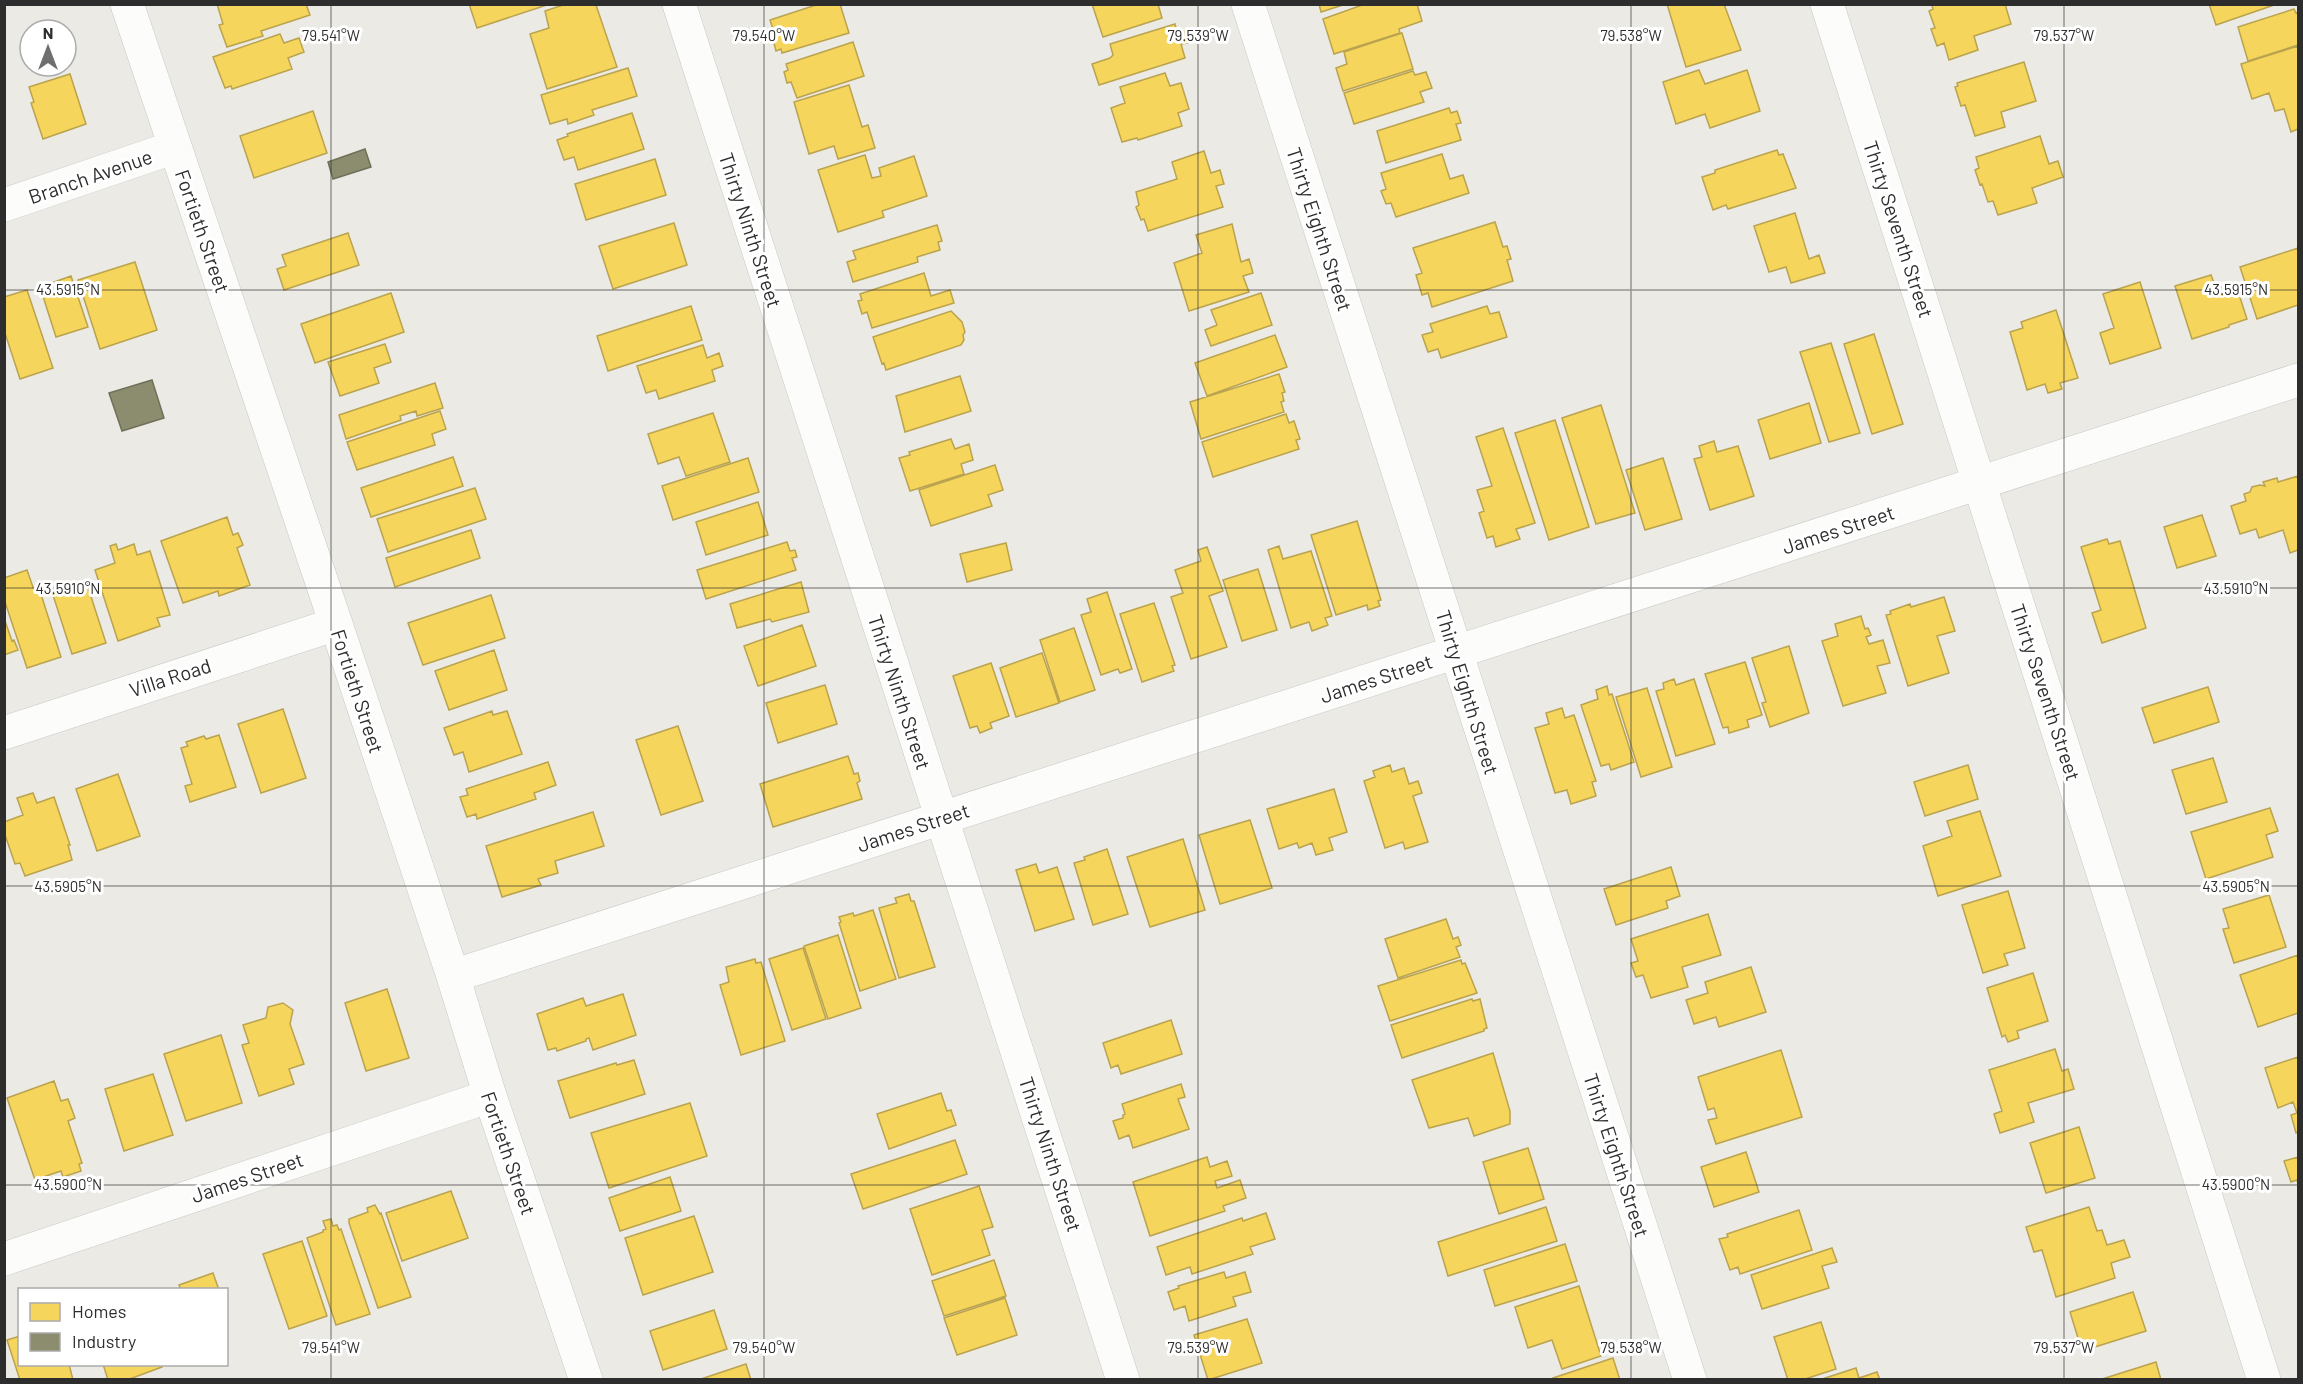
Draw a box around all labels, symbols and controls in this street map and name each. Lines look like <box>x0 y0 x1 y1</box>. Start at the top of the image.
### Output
north arrow <box>18 18 78 78</box>
text: N <box>43 23 53 42</box>
text: 79.541°W <box>302 26 360 44</box>
text: 79.540°W <box>733 26 795 44</box>
text: 79.539°W <box>1167 26 1229 44</box>
text: 79.538°W <box>1600 26 1662 44</box>
text: 79.537°W <box>2034 26 2094 44</box>
street label: Thirty Seventh Street <box>1859 137 1939 321</box>
street label: Branch Avenue <box>25 144 155 208</box>
street label: Thirty Eighth Street <box>1282 144 1358 314</box>
street label: Thirty Ninth Street <box>715 150 787 310</box>
street label: Fortieth Street <box>171 166 235 296</box>
text: 43.5915°N <box>36 280 100 298</box>
text: 43.5915°N <box>2204 280 2268 298</box>
street label: James Street <box>1779 500 1897 558</box>
text: 43.5910°N <box>36 579 100 597</box>
text: 43.5910°N <box>2204 579 2268 597</box>
street label: Thirty Seventh Street <box>2006 600 2086 784</box>
street label: Thirty Eighth Street <box>1432 607 1504 777</box>
street label: Thirty Ninth Street <box>864 612 936 772</box>
street label: Fortieth Street <box>327 626 389 756</box>
street label: James Street <box>1317 649 1435 707</box>
street label: Villa Road <box>126 653 214 701</box>
street label: James Street <box>854 798 972 856</box>
text: 43.5905°N <box>34 877 102 895</box>
text: 43.5905°N <box>2202 877 2270 895</box>
street label: Thirty Eighth Street <box>1579 1070 1655 1240</box>
street label: Thirty Ninth Street <box>1015 1074 1087 1234</box>
street label: Fortieth Street <box>477 1088 541 1218</box>
street label: James Street <box>188 1147 306 1207</box>
text: 43.5900°N <box>34 1175 102 1193</box>
text: 43.5900°N <box>2202 1175 2270 1193</box>
legend <box>18 1288 228 1366</box>
text: Homes <box>72 1300 126 1322</box>
text: Industry <box>72 1330 136 1352</box>
text: 79.541°W <box>302 1338 360 1356</box>
text: 79.540°W <box>733 1338 795 1356</box>
text: 79.539°W <box>1167 1338 1229 1356</box>
text: 79.538°W <box>1600 1338 1662 1356</box>
text: 79.537°W <box>2034 1338 2094 1356</box>

